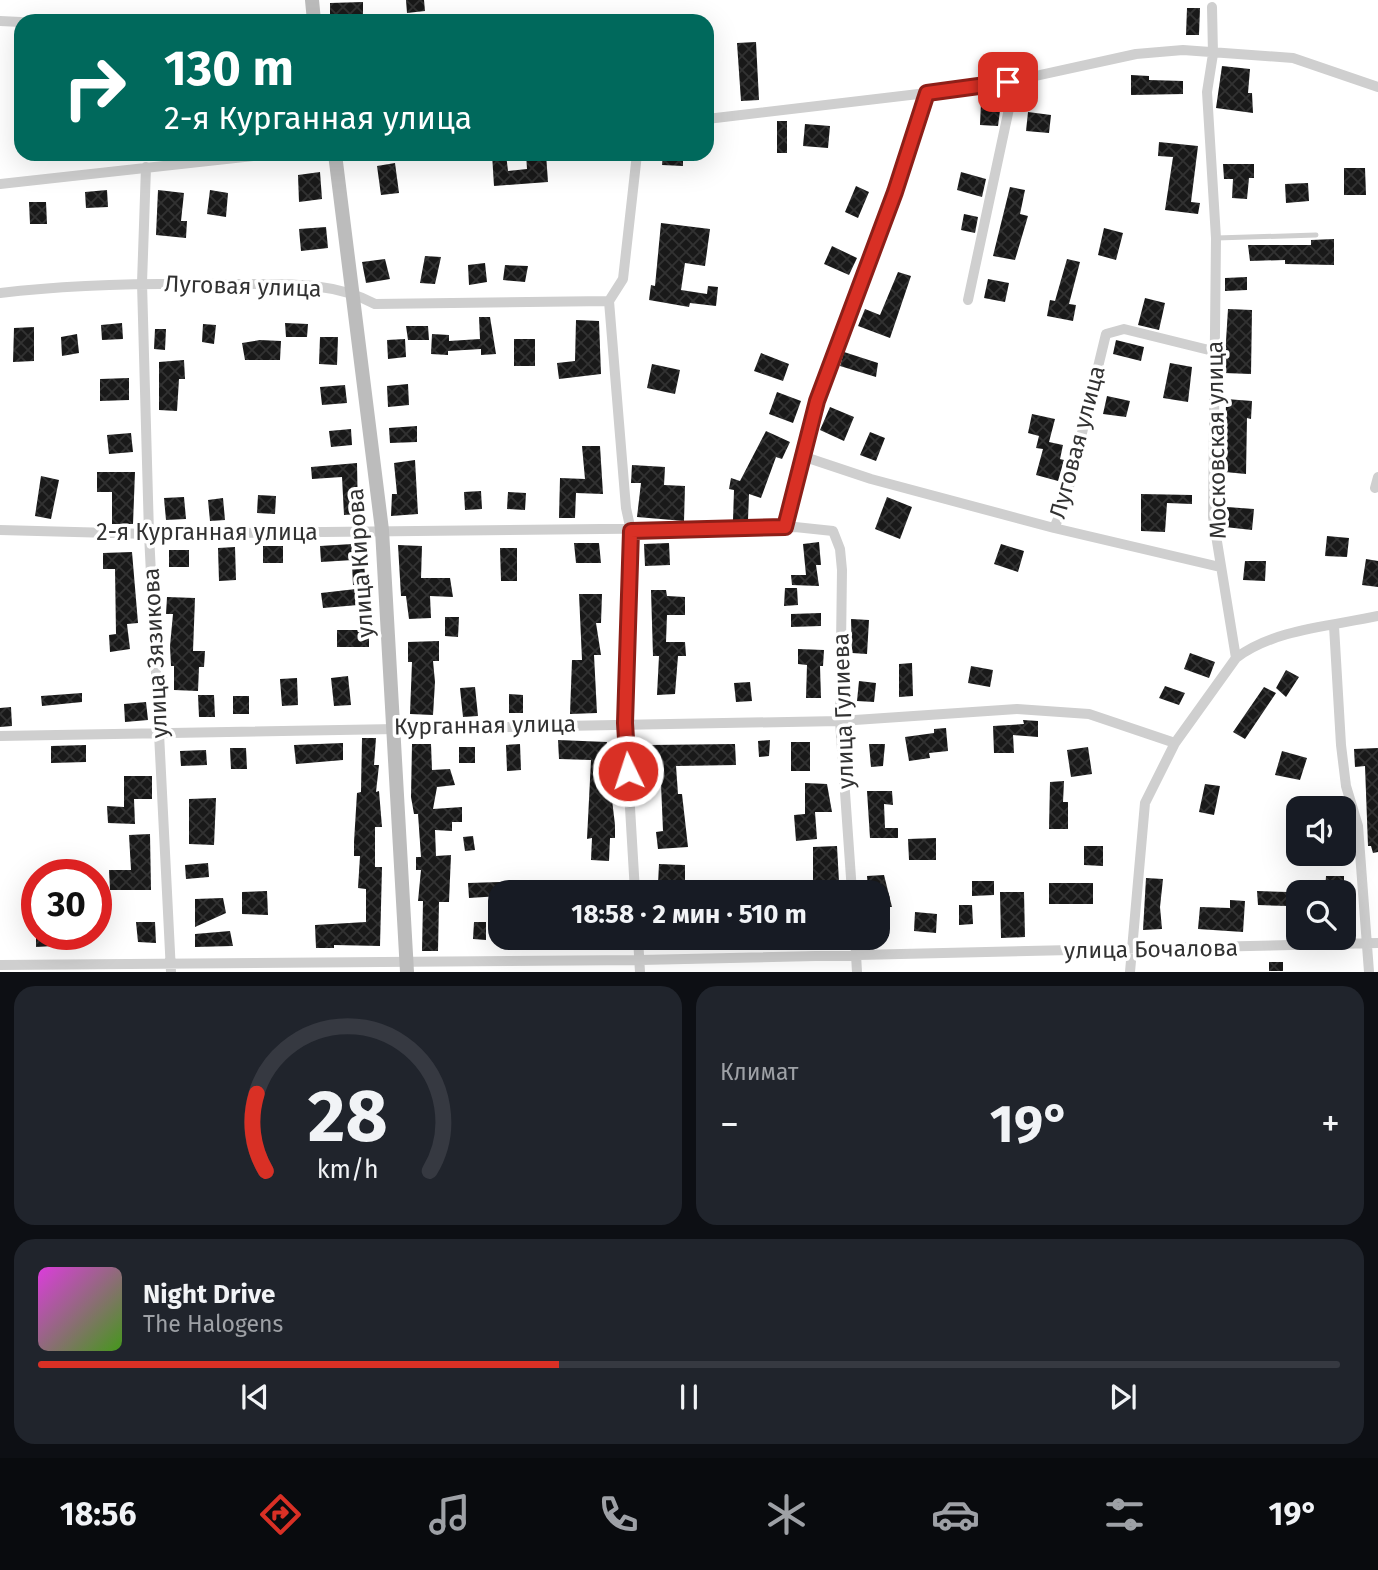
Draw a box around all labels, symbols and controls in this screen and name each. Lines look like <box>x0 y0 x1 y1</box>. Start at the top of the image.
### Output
text: 130 m <box>164 39 294 98</box>
icon: right <box>49 42 140 133</box>
pin <box>978 52 1038 112</box>
icon: arrive <box>989 63 1027 101</box>
text: 2-я Курганная улица <box>164 99 472 137</box>
street label: Луговая улица <box>164 269 322 303</box>
street label: Московская улица <box>1200 341 1232 539</box>
street label: Луговая улица <box>1043 362 1111 522</box>
street label: улица Кирова <box>341 487 379 639</box>
street label: 2-я Курганная улица <box>96 518 318 546</box>
street label: улица Зязикова <box>137 567 173 739</box>
street label: улица Гулиева <box>826 633 860 789</box>
street label: Курганная улица <box>394 709 576 741</box>
position arrow <box>591 734 665 808</box>
map controls <box>1286 796 1356 950</box>
button: sound <box>1286 796 1356 866</box>
speed limit sign: 30 <box>21 859 112 950</box>
button: search <box>1286 880 1356 950</box>
text: 18:58 · 2 мин · 510 m <box>571 899 807 930</box>
street label: улица Бочалова <box>1064 933 1238 965</box>
text: Климат <box>720 1058 798 1086</box>
text: 28 <box>308 1074 388 1161</box>
text: 19° <box>990 1093 1070 1156</box>
text: − <box>720 1101 739 1147</box>
text: + <box>1321 1101 1340 1147</box>
text: km/h <box>317 1155 379 1185</box>
text: Night Drive <box>143 1279 275 1310</box>
text: The Halogens <box>143 1310 283 1338</box>
icon: previous <box>236 1378 274 1416</box>
icon: pause <box>670 1378 708 1416</box>
icon: next <box>1104 1378 1142 1416</box>
icon: directions <box>256 1490 305 1539</box>
icon: music <box>425 1490 474 1539</box>
icon: phone <box>594 1490 643 1539</box>
icon: climate <box>762 1490 811 1539</box>
icon: car <box>931 1490 980 1539</box>
icon: filters <box>1100 1490 1149 1539</box>
text: 18:56 <box>60 1495 136 1533</box>
text: 19° <box>1269 1495 1318 1533</box>

